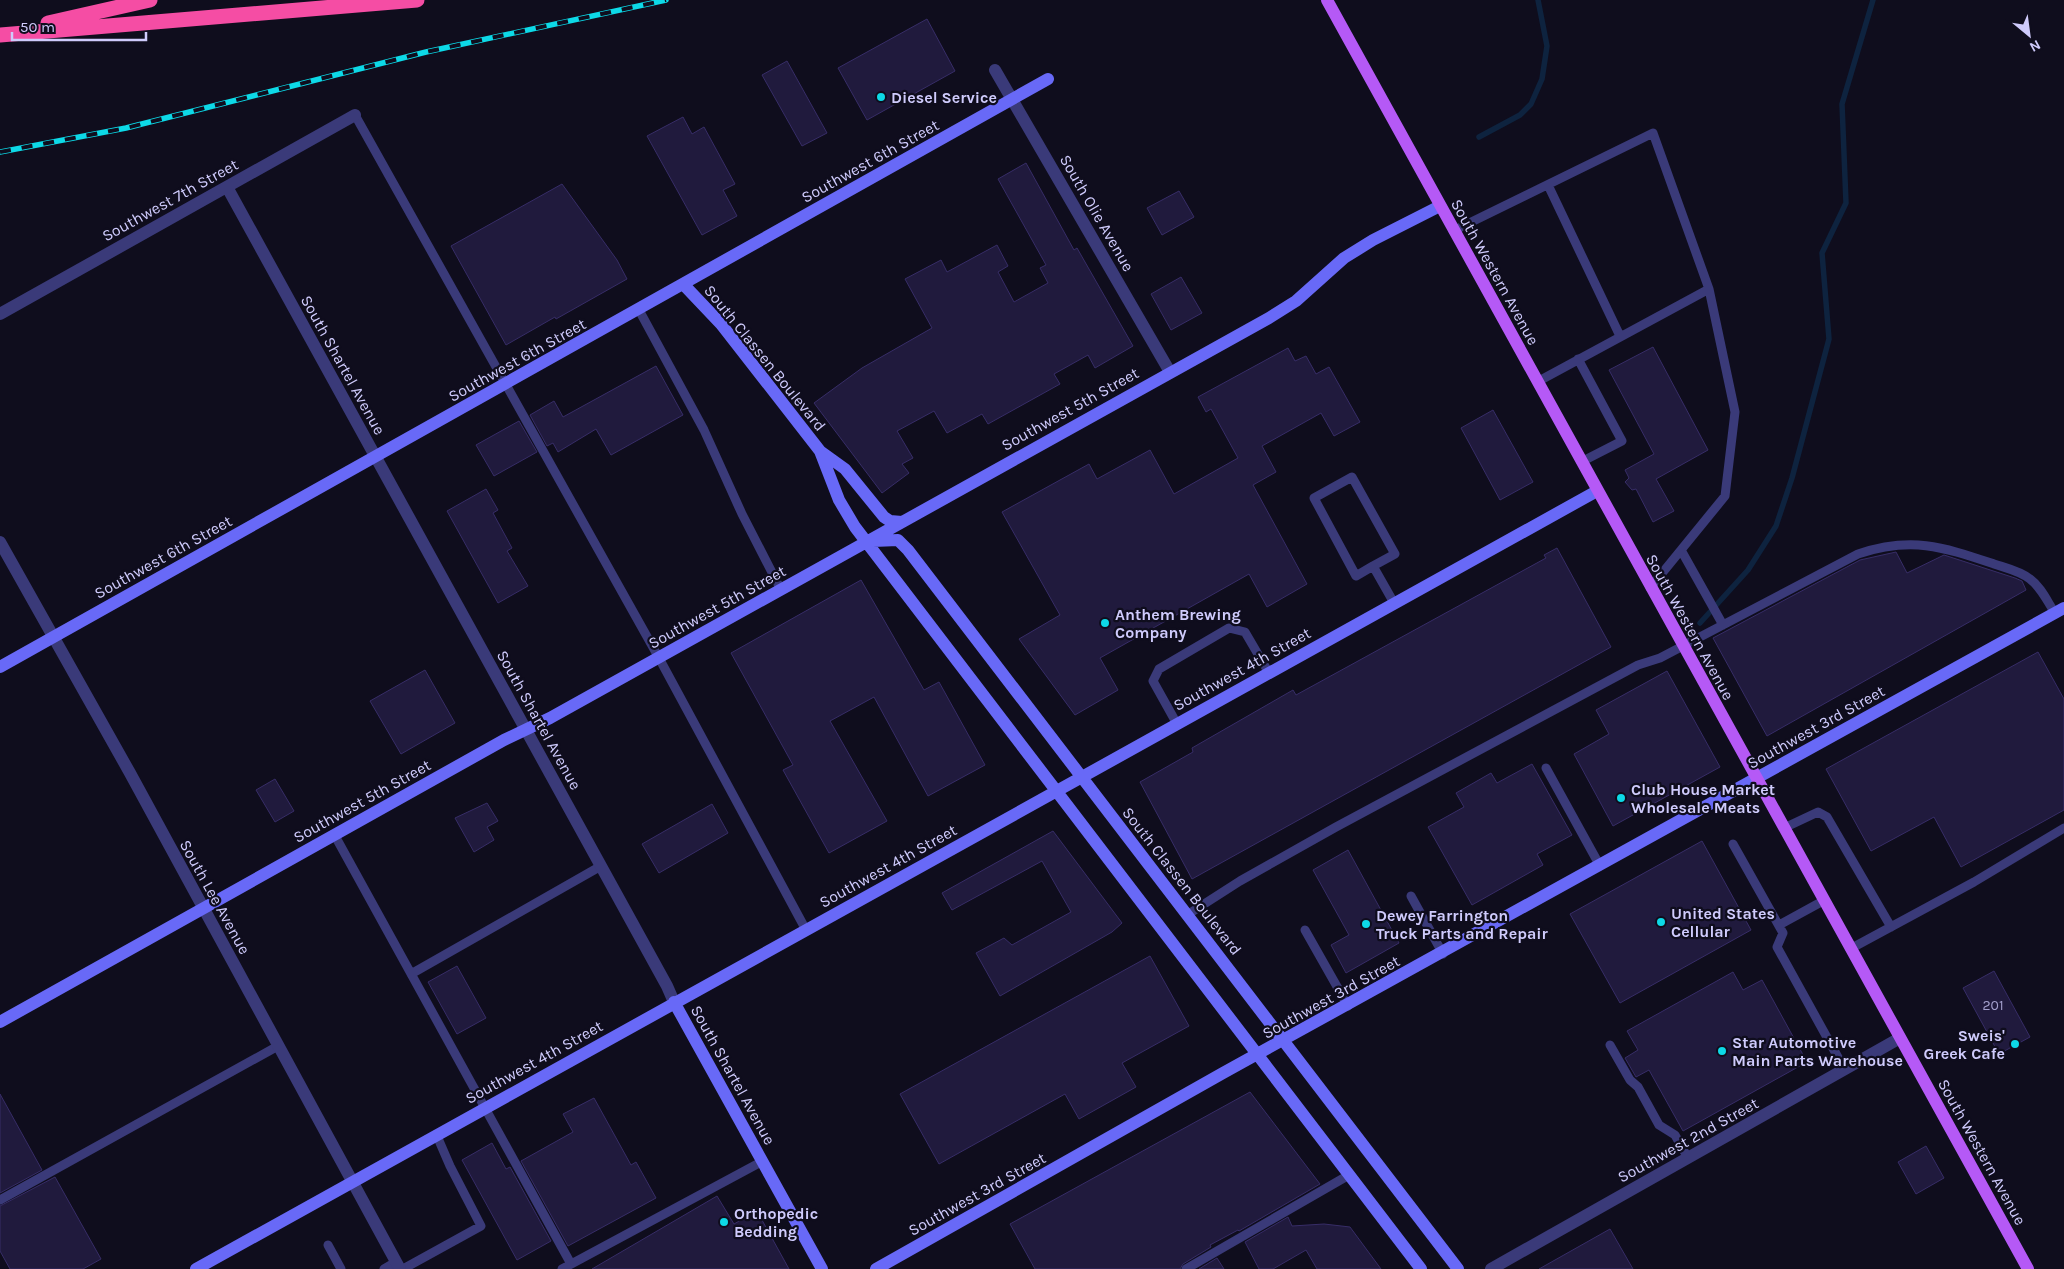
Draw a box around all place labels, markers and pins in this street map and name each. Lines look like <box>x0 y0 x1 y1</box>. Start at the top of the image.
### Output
place label: Diesel Service <box>891 88 997 107</box>
marker: Diesel Service <box>875 91 887 103</box>
place label: Anthem Brewing Company <box>1115 605 1241 642</box>
marker: Anthem Brewing Company <box>1099 617 1111 629</box>
place label: Club House Market Wholesale Meats <box>1631 780 1775 817</box>
marker: Club House Market Wholesale Meats <box>1615 792 1627 804</box>
place label: United States Cellular <box>1671 904 1775 941</box>
place label: Dewey Farrington Truck Parts and Repair <box>1376 906 1549 943</box>
marker: United States Cellular <box>1655 916 1667 928</box>
marker: Dewey Farrington Truck Parts and Repair <box>1360 918 1372 930</box>
place label: Sweis' Greek Cafe <box>1924 1026 2005 1063</box>
place label: Star Automotive Main Parts Warehouse <box>1732 1033 1903 1070</box>
marker: Sweis' Greek Cafe <box>2009 1038 2021 1050</box>
marker: Star Automotive Main Parts Warehouse <box>1716 1045 1728 1057</box>
place label: Orthopedic Bedding <box>734 1204 818 1241</box>
marker: Orthopedic Bedding <box>718 1216 730 1228</box>

